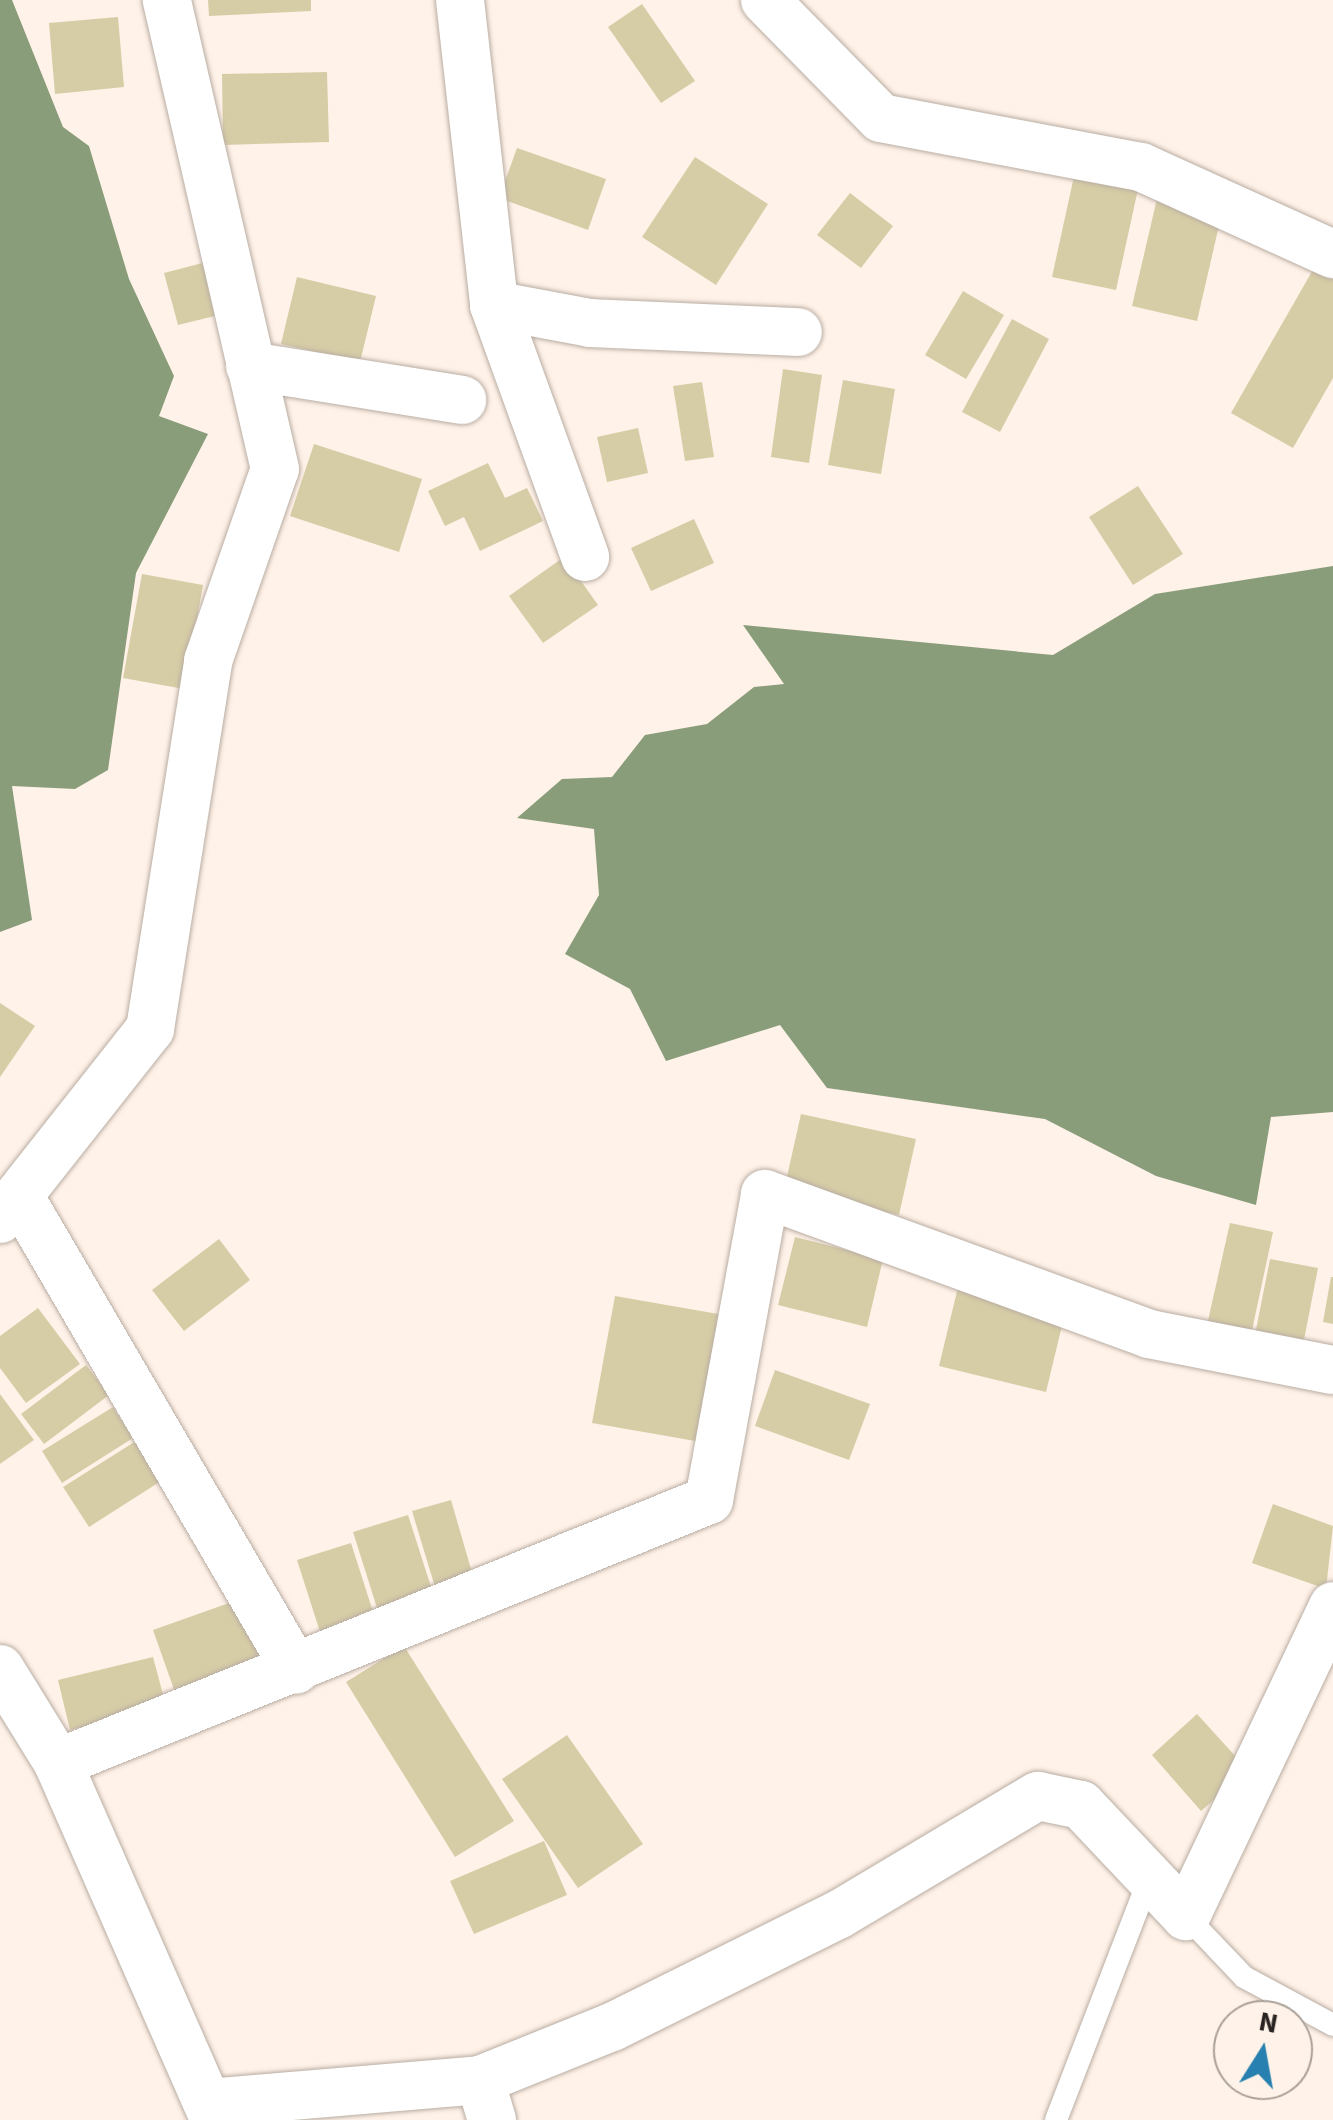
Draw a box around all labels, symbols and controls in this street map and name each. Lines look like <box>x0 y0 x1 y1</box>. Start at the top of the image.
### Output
north arrow <box>1213 2000 1313 2100</box>
text: N <box>1255 2001 1281 2044</box>

